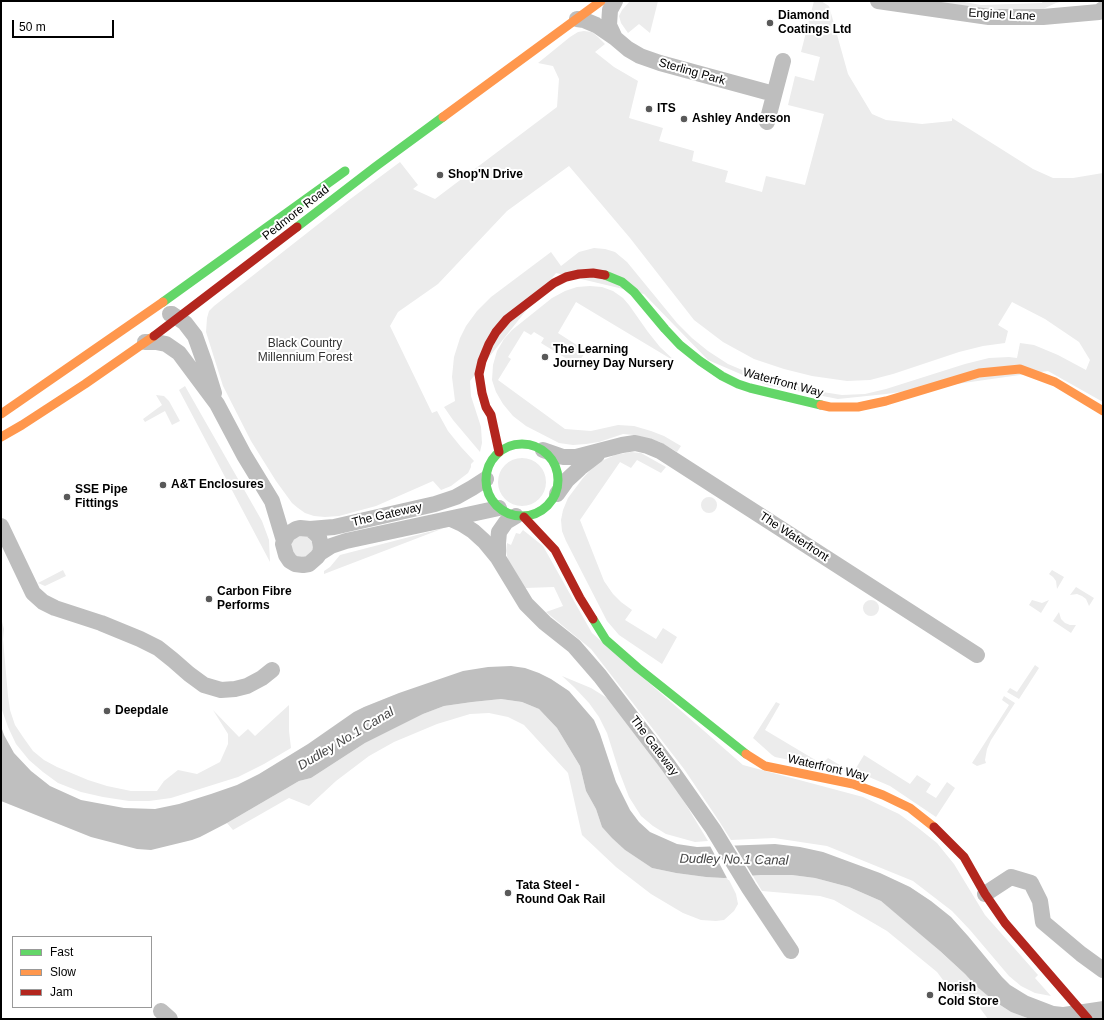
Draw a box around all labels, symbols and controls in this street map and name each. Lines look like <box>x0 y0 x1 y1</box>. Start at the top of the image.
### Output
street label: Engine Lane <box>968 6 1036 24</box>
place label: Diamond Coatings Ltd <box>778 9 851 37</box>
scale bar <box>14 12 116 38</box>
marker: Diamond Coatings Ltd <box>765 18 775 28</box>
text: 50 m <box>19 20 46 34</box>
street label: Sterling Park <box>657 56 727 88</box>
place label: ITS <box>657 102 676 116</box>
marker: ITS <box>644 104 654 114</box>
place label: Ashley Anderson <box>692 112 791 126</box>
marker: Ashley Anderson <box>679 114 689 124</box>
place label: Shop'N Drive <box>448 168 523 182</box>
marker: Shop'N Drive <box>435 170 445 180</box>
street label: Pedmore Road <box>260 182 332 244</box>
park label: Black Country Millennium Forest <box>258 337 352 365</box>
place label: The Learning Journey Day Nursery <box>553 343 674 371</box>
marker: The Learning Journey Day Nursery <box>540 352 550 362</box>
street label: Waterfront Way <box>741 365 825 401</box>
place label: A&T Enclosures <box>171 478 264 492</box>
marker: A&T Enclosures <box>158 480 168 490</box>
place label: SSE Pipe Fittings <box>75 483 128 511</box>
marker: SSE Pipe Fittings <box>62 492 72 502</box>
street label: The Gateway <box>351 500 423 530</box>
street label: The Waterfront <box>757 509 831 565</box>
place label: Carbon Fibre Performs <box>217 585 292 613</box>
marker: Carbon Fibre Performs <box>204 594 214 604</box>
place label: Deepdale <box>115 704 168 718</box>
water label: Dudley No.1 Canal <box>295 704 397 774</box>
marker: Deepdale <box>102 706 112 716</box>
street label: The Gateway <box>627 713 681 779</box>
street label: Waterfront Way <box>786 752 870 784</box>
water label: Dudley No.1 Canal <box>679 851 789 869</box>
place label: Tata Steel - Round Oak Rail <box>516 879 605 907</box>
marker: Tata Steel - Round Oak Rail <box>503 888 513 898</box>
legend <box>12 936 152 1008</box>
text: Fast <box>50 945 73 959</box>
text: Slow <box>50 965 76 979</box>
place label: Norish Cold Store <box>938 981 999 1009</box>
text: Jam <box>50 985 73 999</box>
marker: Norish Cold Store <box>925 990 935 1000</box>

